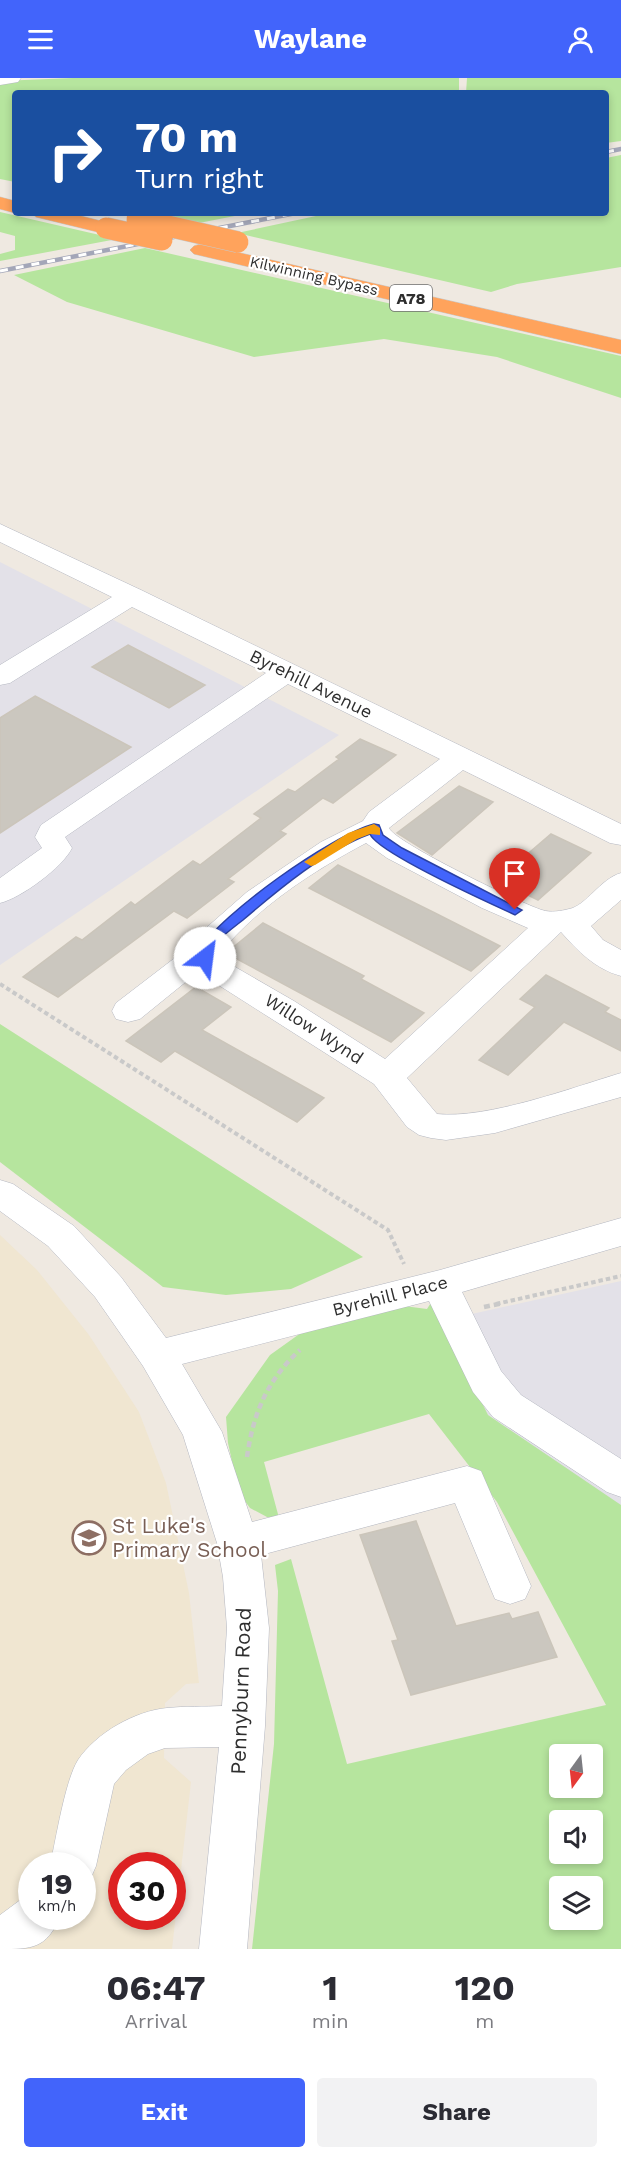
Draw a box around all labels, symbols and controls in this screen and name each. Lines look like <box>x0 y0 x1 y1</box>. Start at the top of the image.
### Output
icon: menu <box>24 23 57 56</box>
text: Waylane <box>254 23 367 55</box>
icon: person <box>564 23 597 56</box>
text: 70 m <box>135 113 238 162</box>
icon: right <box>36 114 114 192</box>
text: Turn right <box>135 163 264 195</box>
street label: Kilwinning Bypass <box>248 253 380 300</box>
road number: A78 <box>390 285 432 311</box>
street label: Byrehill Avenue <box>246 645 376 722</box>
pin <box>489 848 540 910</box>
icon: arrive <box>498 857 531 890</box>
position arrow <box>173 926 237 990</box>
street label: Willow Wynd <box>261 989 367 1068</box>
street label: Byrehill Place <box>330 1271 450 1320</box>
place label: St Luke's Primary School <box>112 1513 267 1562</box>
school or university icon: St Luke's Primary School <box>71 1520 107 1556</box>
street label: Pennyburn Road <box>225 1607 256 1775</box>
north arrow <box>549 1744 603 1798</box>
map controls <box>549 1744 603 1930</box>
button: sound <box>549 1810 603 1864</box>
speed limit sign: 30 <box>108 1852 186 1930</box>
text: 19 <box>41 1866 73 1901</box>
button: layers <box>549 1876 603 1930</box>
text: km/h <box>38 1897 76 1915</box>
text: 06:47 <box>106 1967 206 2009</box>
text: 1 <box>322 1967 338 2009</box>
text: 120 <box>455 1967 515 2009</box>
text: Arrival <box>125 2009 187 2033</box>
text: min <box>312 2009 349 2033</box>
text: m <box>475 2009 494 2033</box>
button: Exit <box>24 2078 305 2147</box>
button: Share <box>317 2078 597 2147</box>

